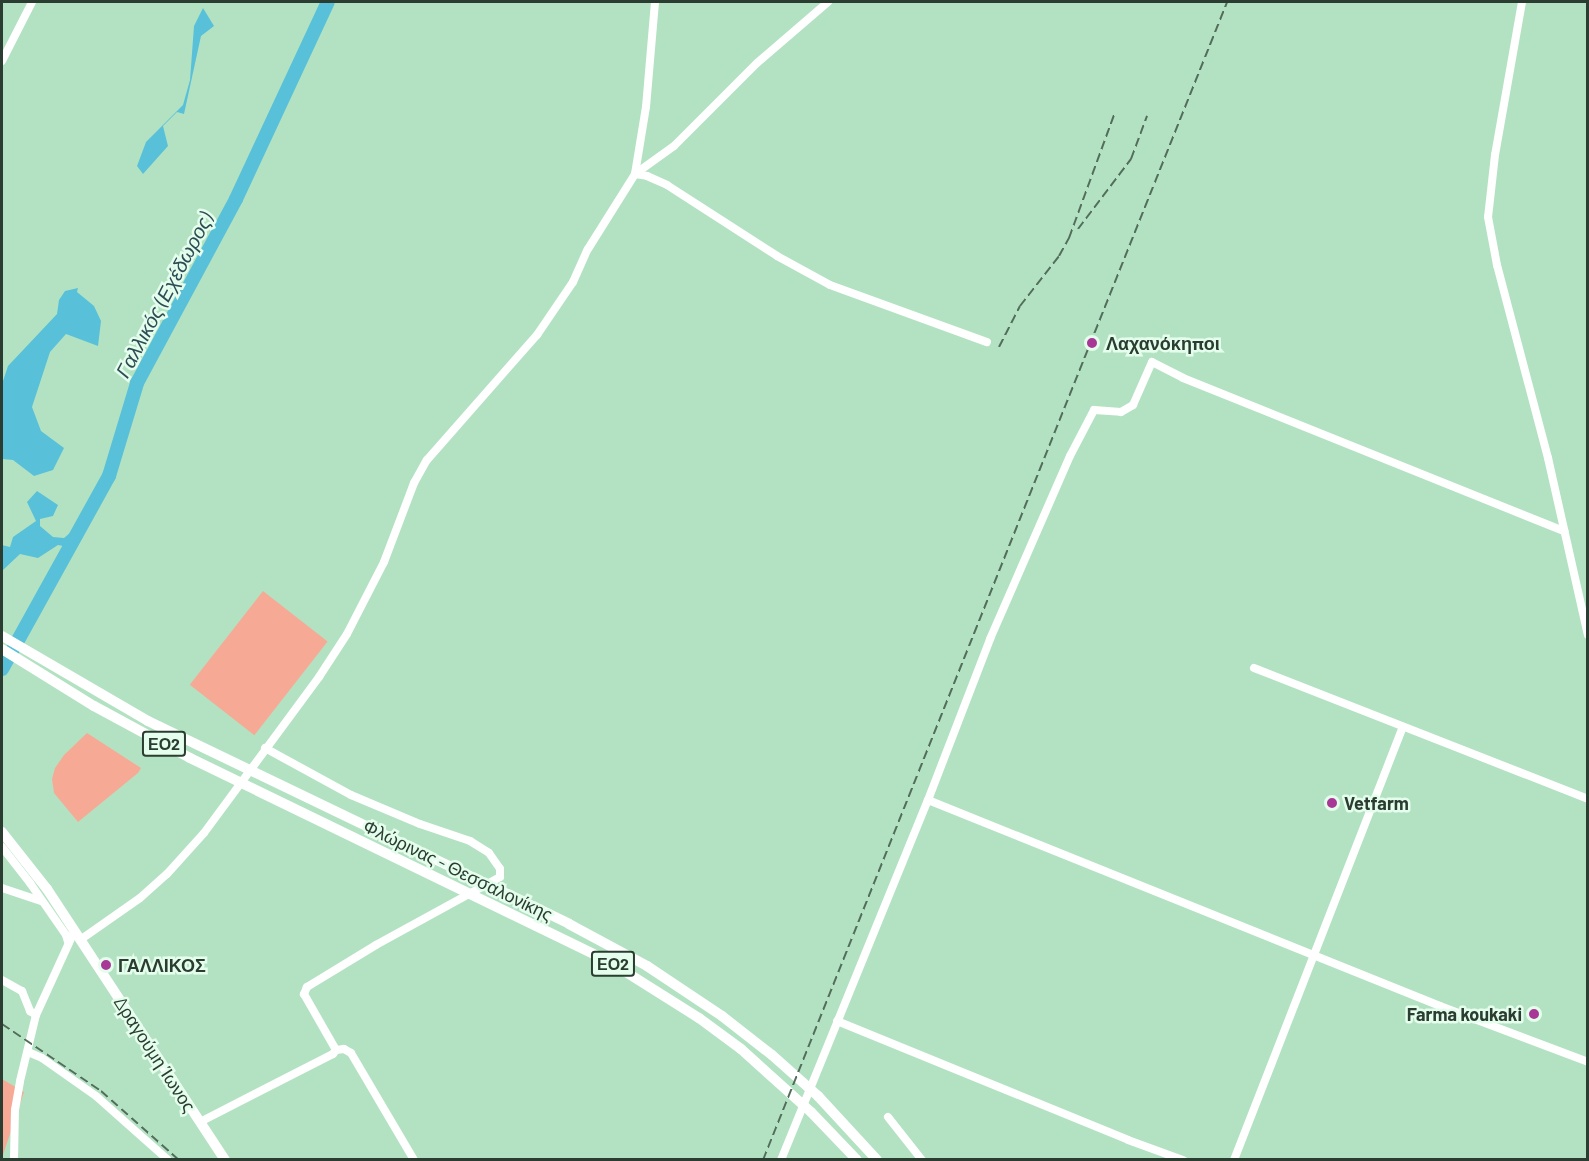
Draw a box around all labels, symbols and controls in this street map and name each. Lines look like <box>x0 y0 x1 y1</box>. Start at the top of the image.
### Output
water label: Γαλλικός (Εχέδωρος) <box>110 208 218 382</box>
place label: Λαχανόκηποι <box>1106 332 1220 354</box>
marker: Λαχανόκηποι <box>1083 334 1101 352</box>
road number: ΕΟ2 <box>142 731 186 757</box>
place label: Vetfarm <box>1344 792 1409 814</box>
marker: Vetfarm <box>1325 796 1339 810</box>
street label: Φλώρινας - Θεσσαλονίκης <box>360 815 556 925</box>
road number: ΕΟ2 <box>590 951 636 977</box>
place label: ΓΑΛΛΙΚΟΣ <box>118 954 206 976</box>
marker: ΓΑΛΛΙΚΟΣ <box>99 958 113 972</box>
street label: Δραγούμη Ίωνος <box>110 992 200 1116</box>
place label: Farma koukaki <box>1407 1003 1522 1025</box>
marker: Farma koukaki <box>1527 1007 1541 1021</box>

